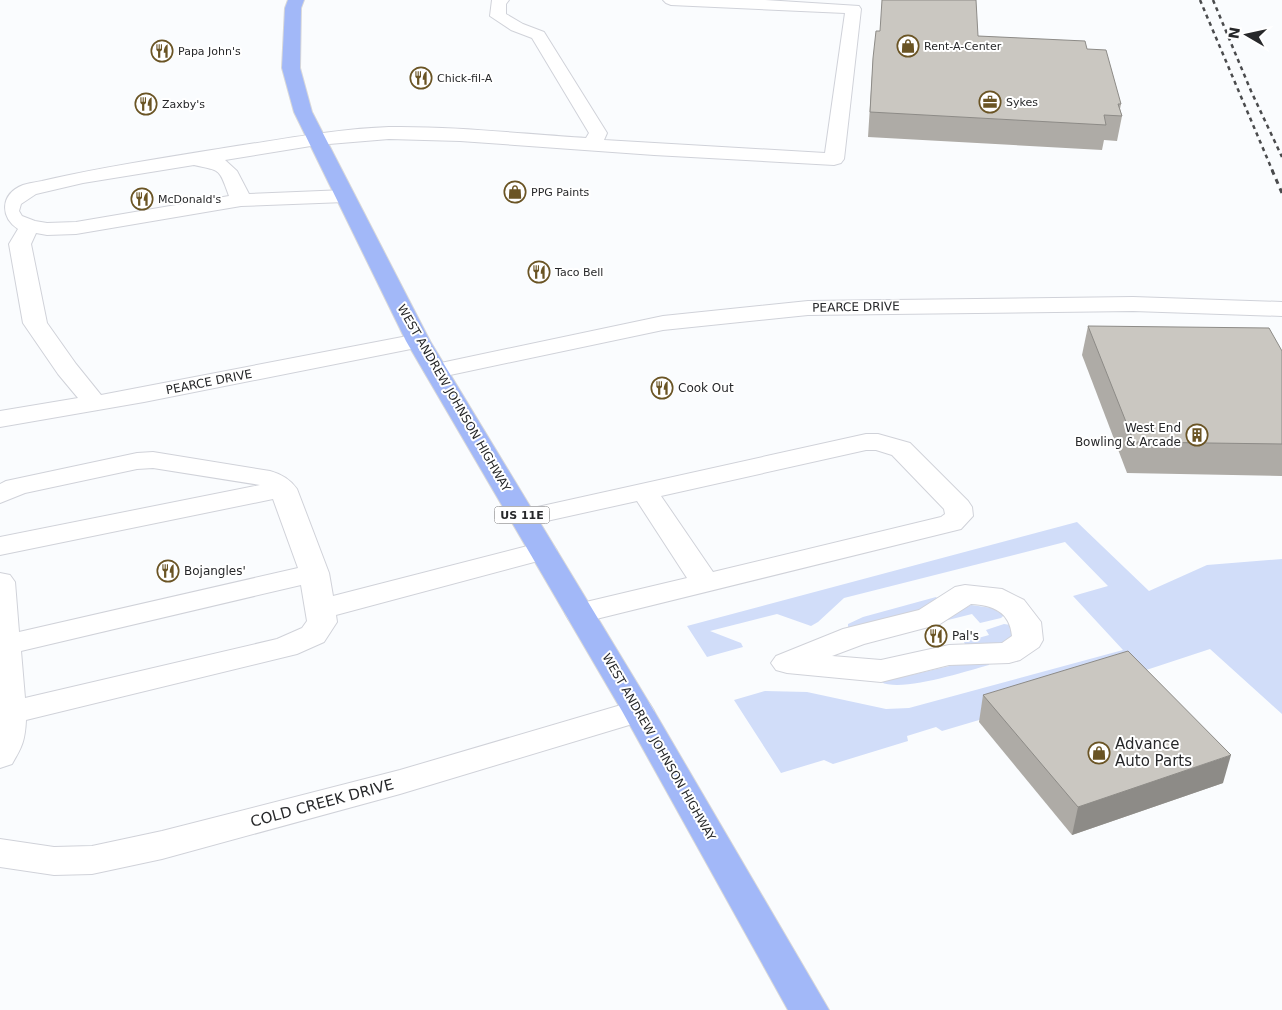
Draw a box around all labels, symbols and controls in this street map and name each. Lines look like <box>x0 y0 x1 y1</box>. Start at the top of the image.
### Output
north arrow <box>1222 10 1272 60</box>
text: N <box>1225 26 1243 40</box>
shop icon: Rent-A-Center <box>896 34 920 58</box>
restaurant icon: Papa John's <box>150 39 174 63</box>
place label: Rent-A-Center <box>924 40 1002 53</box>
place label: Papa John's <box>178 45 241 58</box>
restaurant icon: Chick-fil-A <box>409 66 433 90</box>
place label: Chick-fil-A <box>437 72 493 85</box>
office icon: Sykes <box>978 90 1002 114</box>
restaurant icon: Zaxby's <box>134 92 158 116</box>
place label: Sykes <box>1006 96 1038 109</box>
place label: Zaxby's <box>162 98 205 111</box>
shop icon: PPG Paints <box>503 180 527 204</box>
place label: PPG Paints <box>531 186 590 199</box>
restaurant icon: McDonald's <box>130 187 154 211</box>
place label: McDonald's <box>158 193 222 206</box>
restaurant icon: Taco Bell <box>527 260 551 284</box>
place label: Taco Bell <box>554 266 603 279</box>
street label: PEARCE DRIVE <box>812 299 900 315</box>
street label: WEST ANDREW JOHNSON HIGHWAY <box>394 302 514 495</box>
street label: PEARCE DRIVE <box>165 367 253 397</box>
restaurant icon: Cook Out <box>650 376 674 400</box>
place label: Cook Out <box>678 381 734 395</box>
place label: West End Bowling & Arcade <box>1075 421 1181 449</box>
building icon: West End Bowling & Arcade <box>1185 423 1209 447</box>
road number: US 11E <box>494 506 550 524</box>
restaurant icon: Bojangles' <box>156 559 180 583</box>
place label: Bojangles' <box>184 564 246 578</box>
restaurant icon: Pal's <box>924 624 948 648</box>
place label: Pal's <box>952 629 979 643</box>
street label: WEST ANDREW JOHNSON HIGHWAY <box>599 651 719 844</box>
place label: Advance Auto Parts <box>1115 735 1192 770</box>
shop icon: Advance Auto Parts <box>1087 741 1111 765</box>
street label: COLD CREEK DRIVE <box>248 775 396 831</box>

